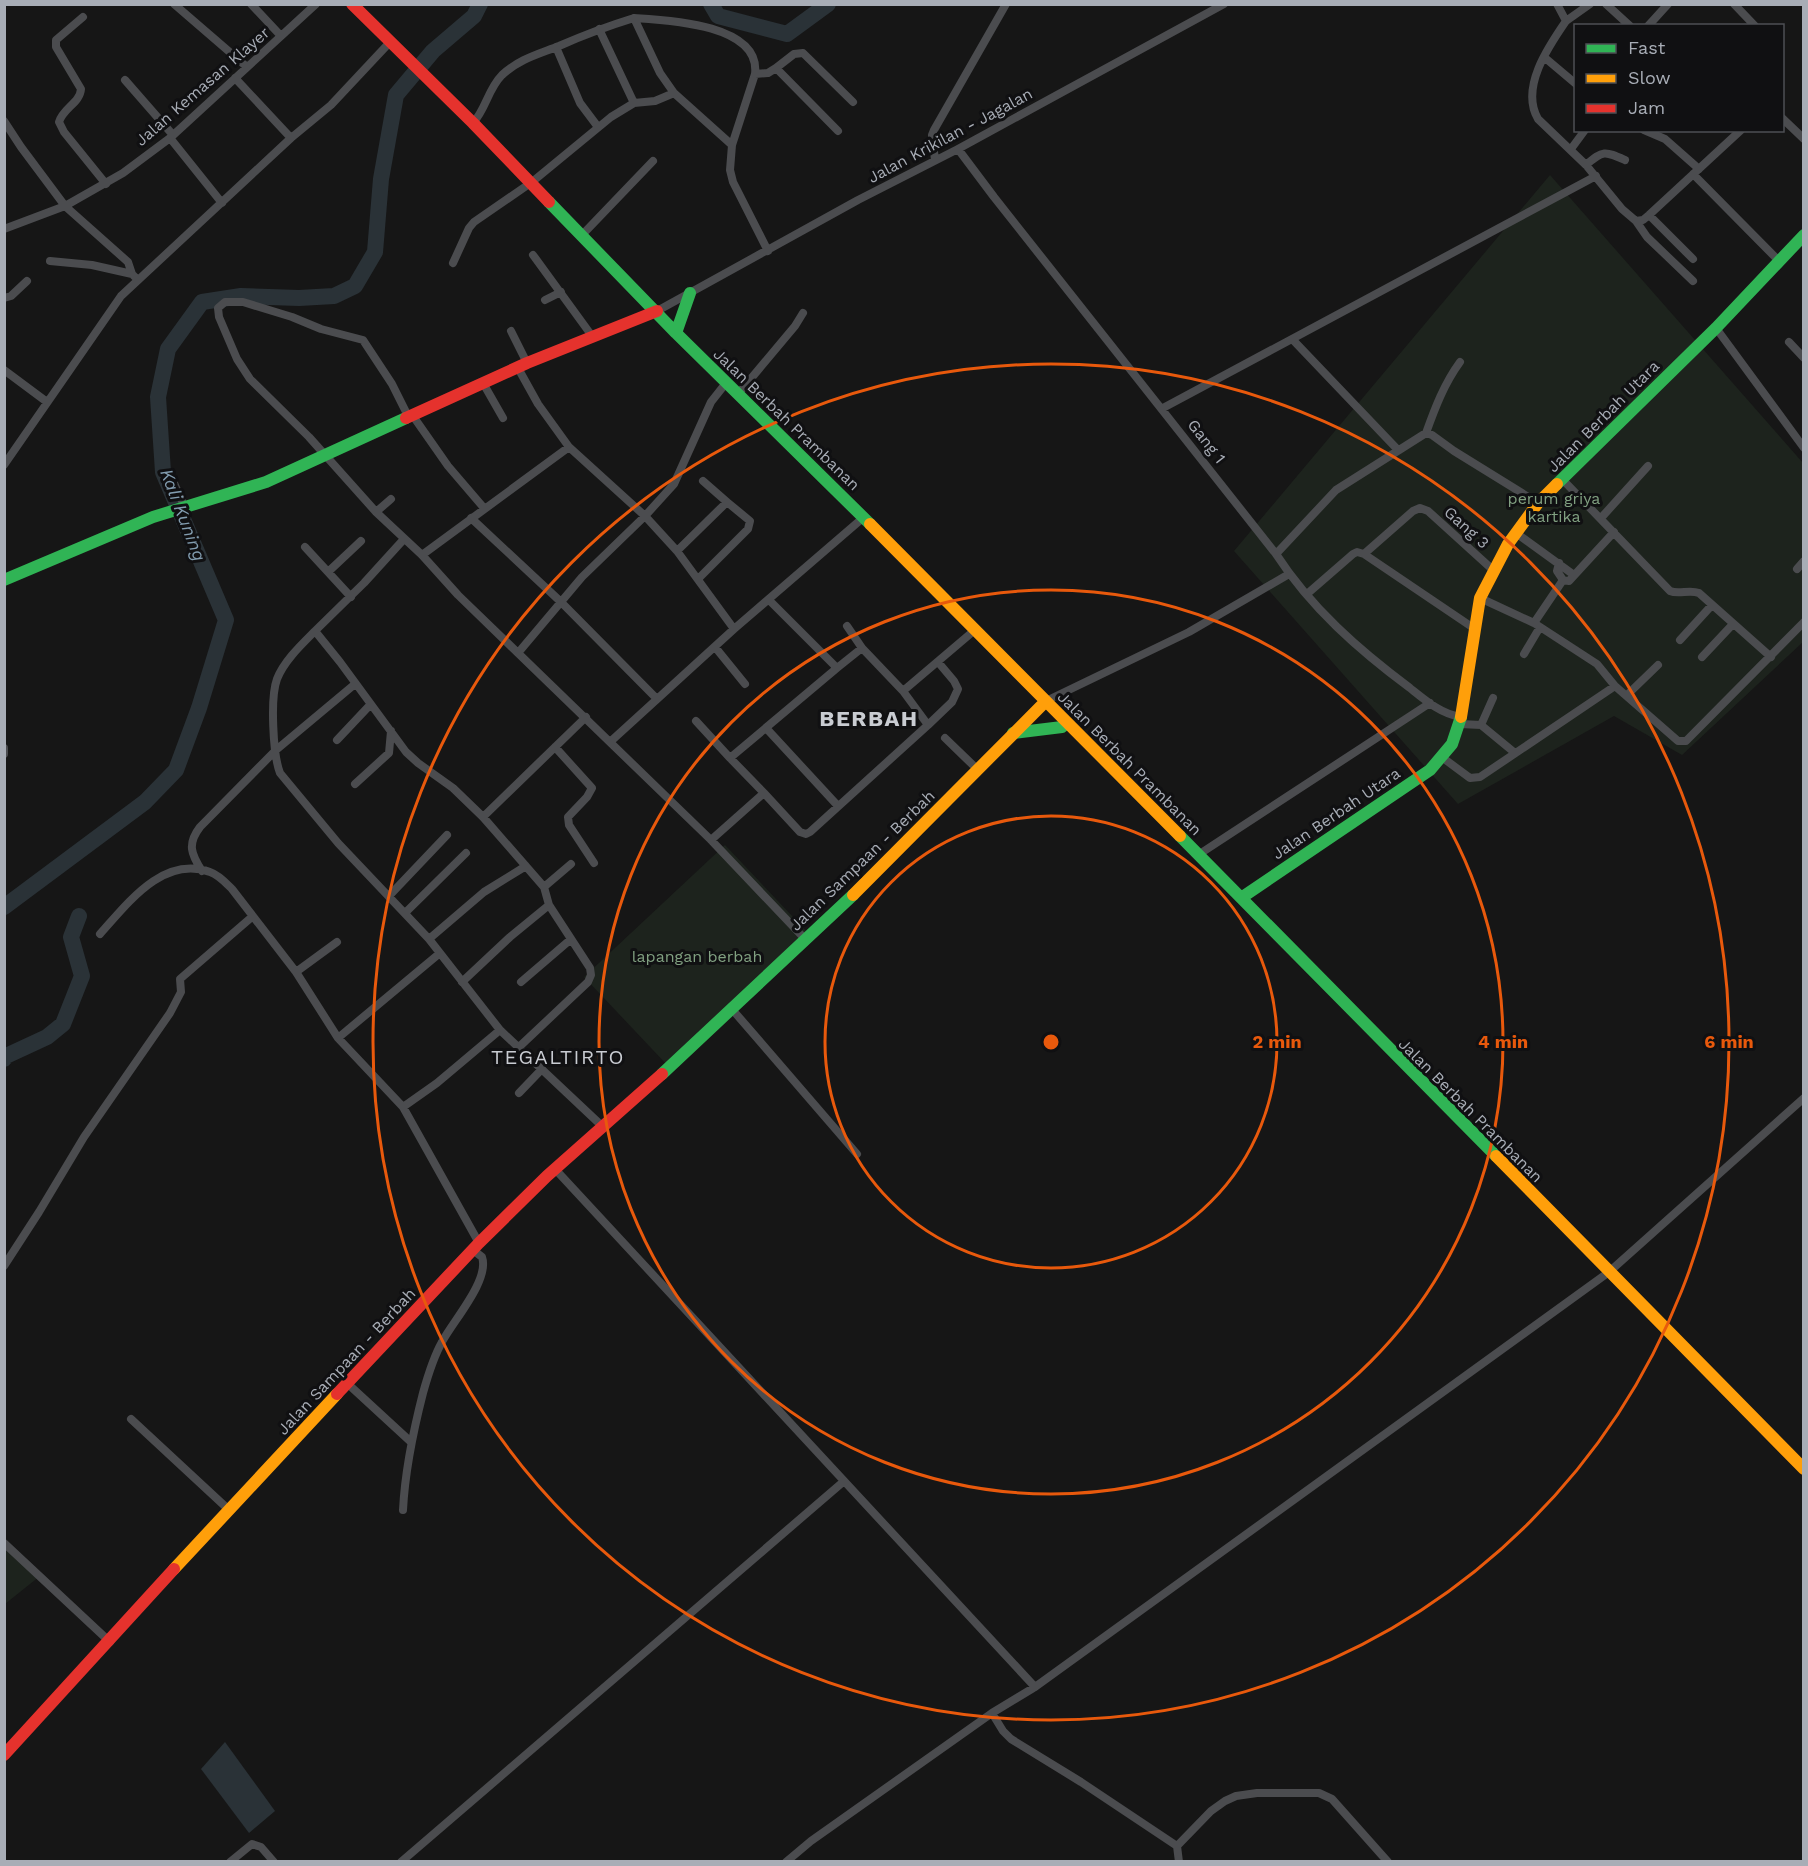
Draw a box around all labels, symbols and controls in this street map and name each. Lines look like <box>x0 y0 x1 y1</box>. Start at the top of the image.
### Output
street label: Jalan Kemasan Klayer <box>131 23 274 150</box>
legend <box>1574 24 1784 132</box>
text: Fast <box>1628 37 1666 58</box>
text: Slow <box>1628 67 1671 88</box>
street label: Jalan Krikilan - Jagalan <box>865 84 1036 187</box>
text: Jam <box>1628 97 1665 118</box>
street label: Jalan Berbah Prambanan <box>710 344 864 494</box>
street label: Jalan Berbah Utara <box>1544 357 1663 476</box>
street label: Gang 1 <box>1184 416 1230 467</box>
water label: Kali Kuning <box>156 466 211 564</box>
park label: perum griya kartika <box>1508 489 1600 526</box>
street label: Gang 3 <box>1440 502 1493 552</box>
street label: Jalan Berbah Prambanan <box>1054 687 1206 839</box>
district label: BERBAH <box>819 706 919 731</box>
street label: Jalan Berbah Utara <box>1269 764 1404 863</box>
street label: Jalan Sampaan - Berbah <box>786 786 939 935</box>
park label: lapangan berbah <box>632 947 762 966</box>
text: 2 min <box>1252 1031 1302 1052</box>
text: 4 min <box>1478 1031 1528 1052</box>
text: 6 min <box>1704 1031 1754 1052</box>
centre of rings <box>1041 1032 1061 1052</box>
street label: Jalan Berbah Prambanan <box>1395 1034 1547 1186</box>
district label: TEGALTIRTO <box>491 1045 625 1069</box>
street label: Jalan Sampaan - Berbah <box>273 1284 419 1439</box>

